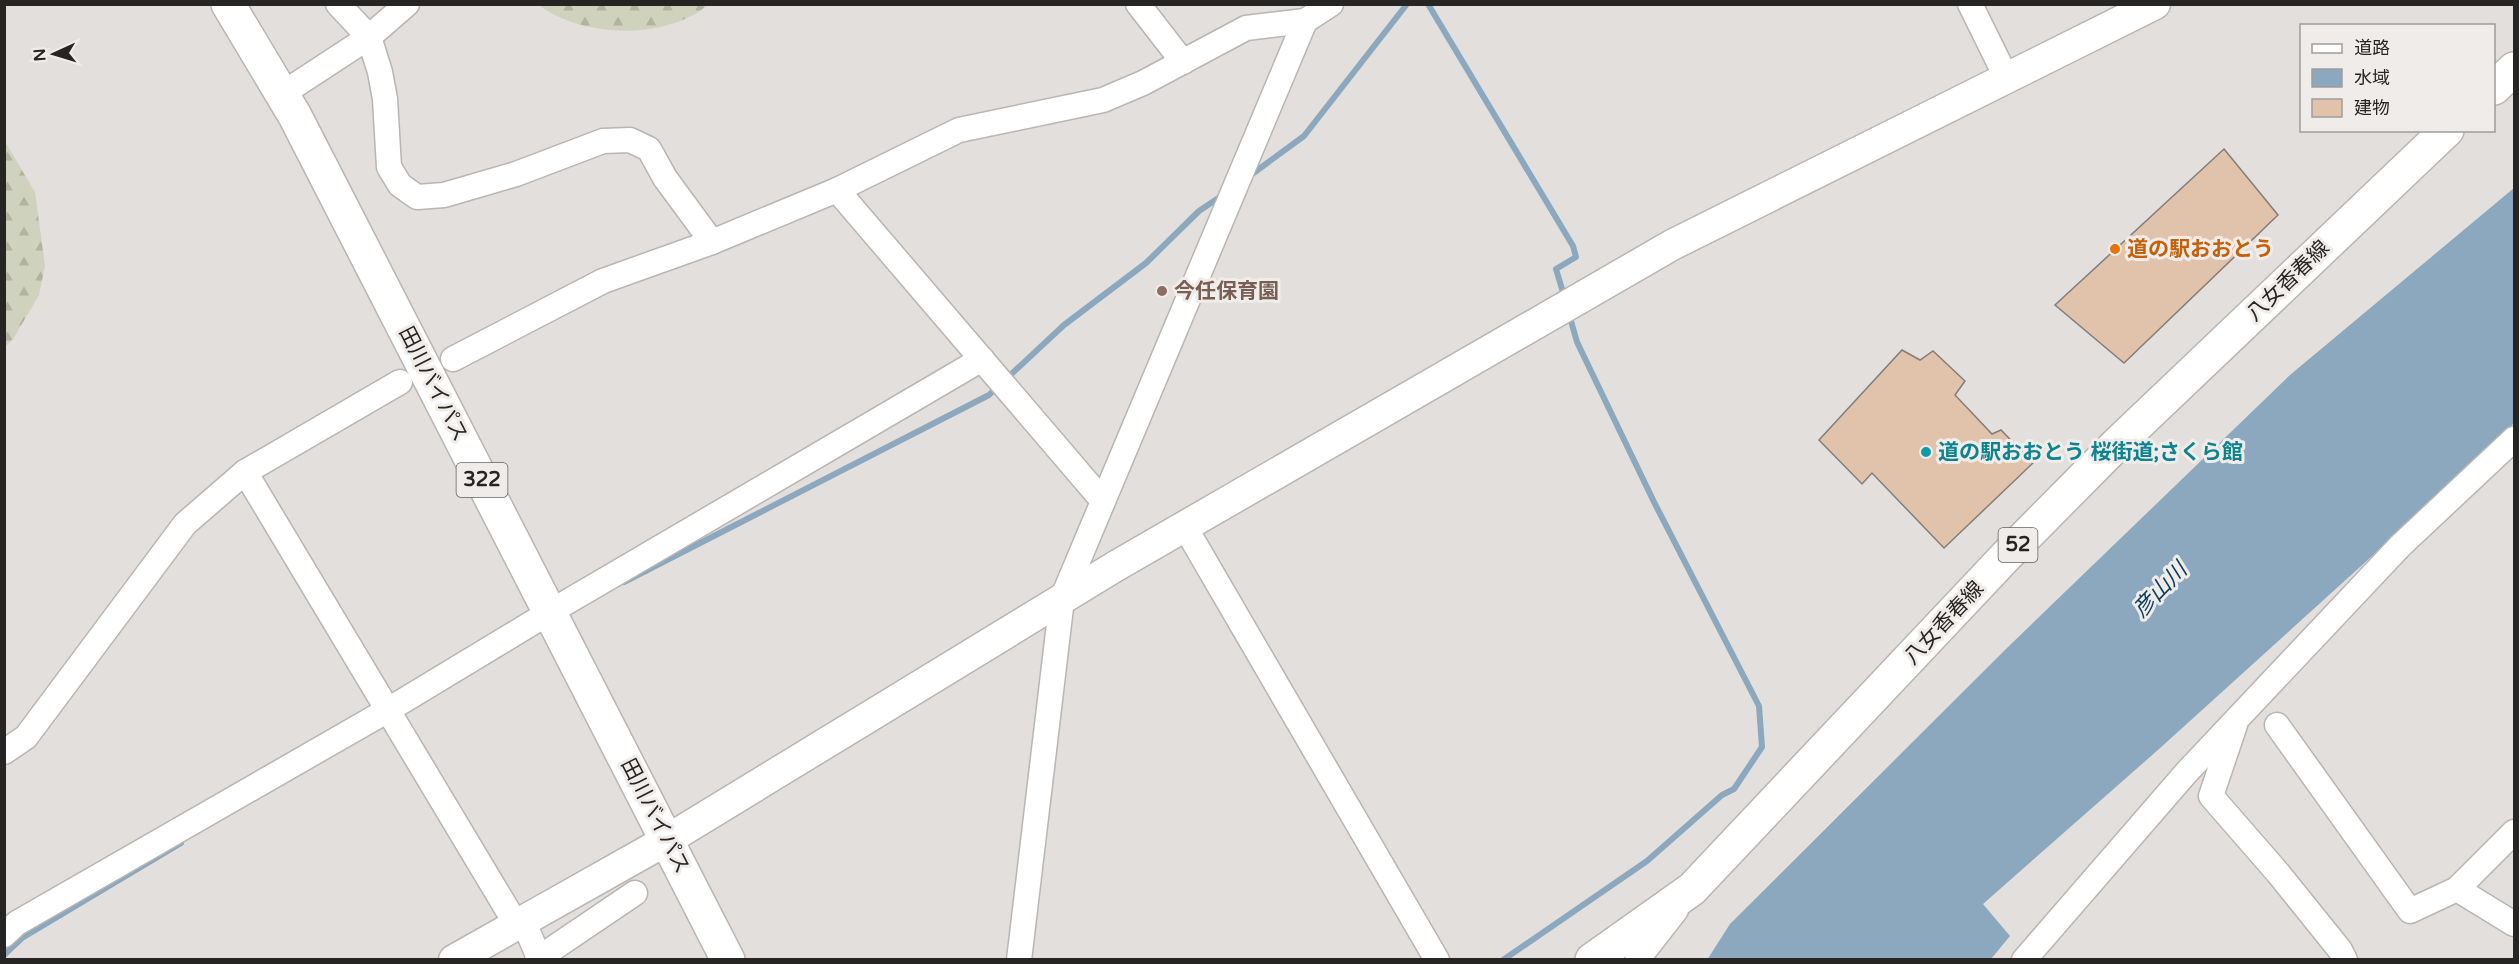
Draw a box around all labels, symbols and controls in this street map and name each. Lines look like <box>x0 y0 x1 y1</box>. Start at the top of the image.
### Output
north arrow <box>24 24 84 84</box>
legend <box>2300 24 2495 132</box>
text: 道路 <box>2354 37 2390 59</box>
text: N <box>30 48 50 62</box>
text: 水域 <box>2354 67 2390 89</box>
text: 建物 <box>2354 97 2390 119</box>
street label: 八女香春線 <box>2242 236 2334 326</box>
place label: 道の駅おおとう <box>2127 237 2274 262</box>
marker: 道の駅おおとう <box>2108 242 2122 256</box>
place label: 今任保育園 <box>1174 279 1279 304</box>
marker: 今任保育園 <box>1155 284 1169 298</box>
street label: 田川バイパス <box>393 322 473 446</box>
place label: 道の駅おおとう 桜街道;さくら館 <box>1938 440 2243 465</box>
marker: 道の駅おおとう 桜街道;さくら館 <box>1919 445 1933 459</box>
road number: 322 <box>456 463 508 497</box>
road number: 52 <box>1998 528 2038 562</box>
water label: 彦山川 <box>2128 556 2194 623</box>
street label: 八女香春線 <box>1899 576 1989 670</box>
street label: 田川バイパス <box>615 754 695 878</box>

